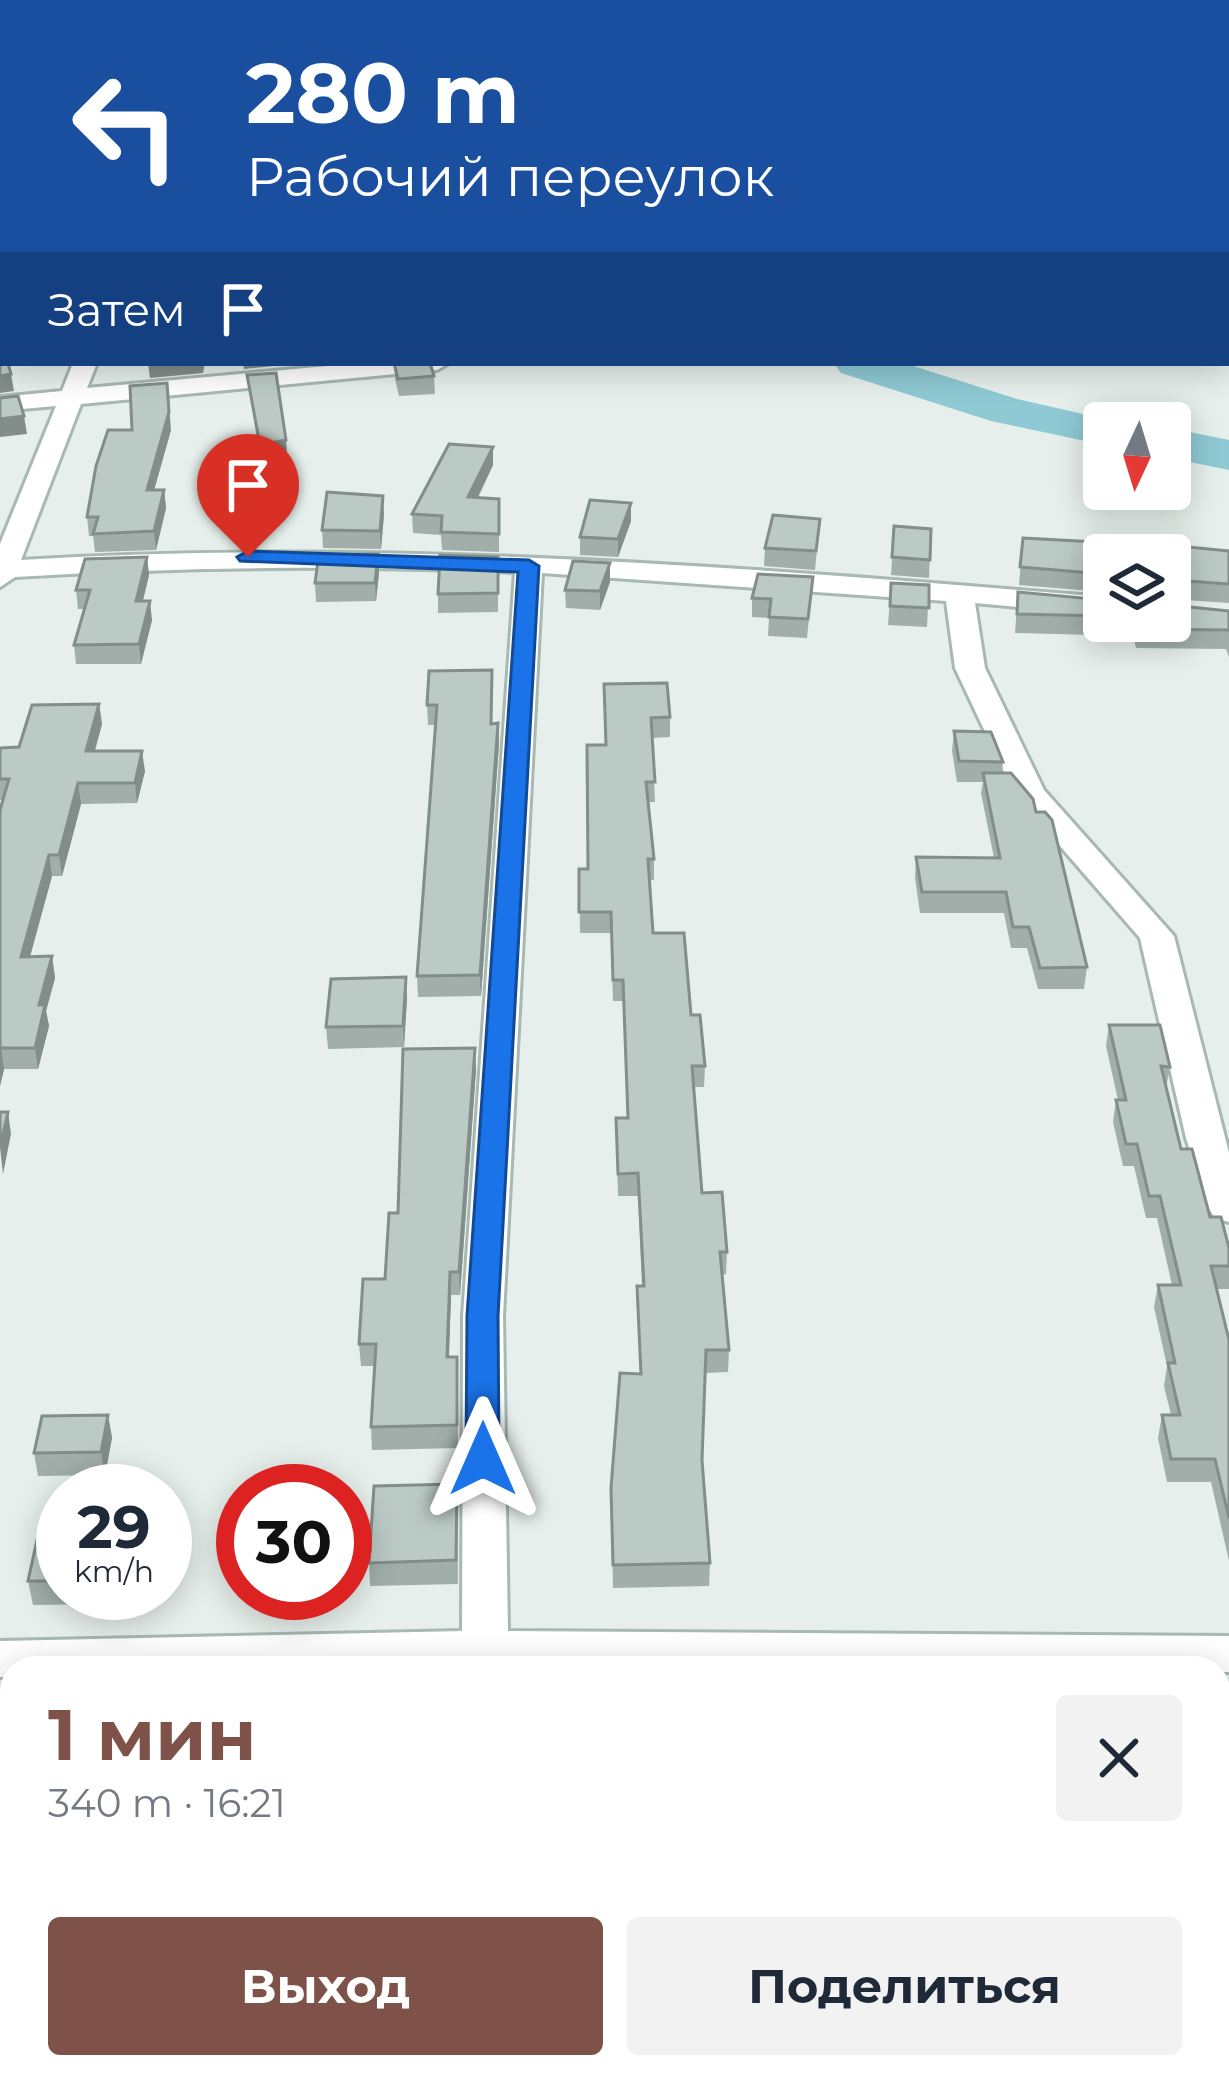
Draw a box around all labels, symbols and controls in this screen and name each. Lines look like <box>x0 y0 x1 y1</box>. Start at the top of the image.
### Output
text: 280 m <box>246 42 520 144</box>
icon: left <box>48 48 204 204</box>
text: Рабочий переулок <box>246 144 774 210</box>
icon: arrive <box>210 276 276 342</box>
text: Затем <box>48 282 186 337</box>
north arrow <box>1083 402 1191 510</box>
map controls <box>1083 402 1191 642</box>
pin <box>197 434 299 557</box>
icon: arrive <box>215 452 281 518</box>
button: layers <box>1083 534 1191 642</box>
position arrow <box>420 1396 546 1522</box>
speed limit sign: 30 <box>216 1464 372 1620</box>
text: 29 <box>77 1490 151 1563</box>
text: km/h <box>74 1553 154 1590</box>
text: 1 мин <box>48 1690 256 1778</box>
button: close <box>1056 1695 1182 1821</box>
text: 340 m · 16:21 <box>48 1779 286 1827</box>
button: Выход <box>48 1917 603 2055</box>
button: Поделиться <box>627 1917 1182 2055</box>

